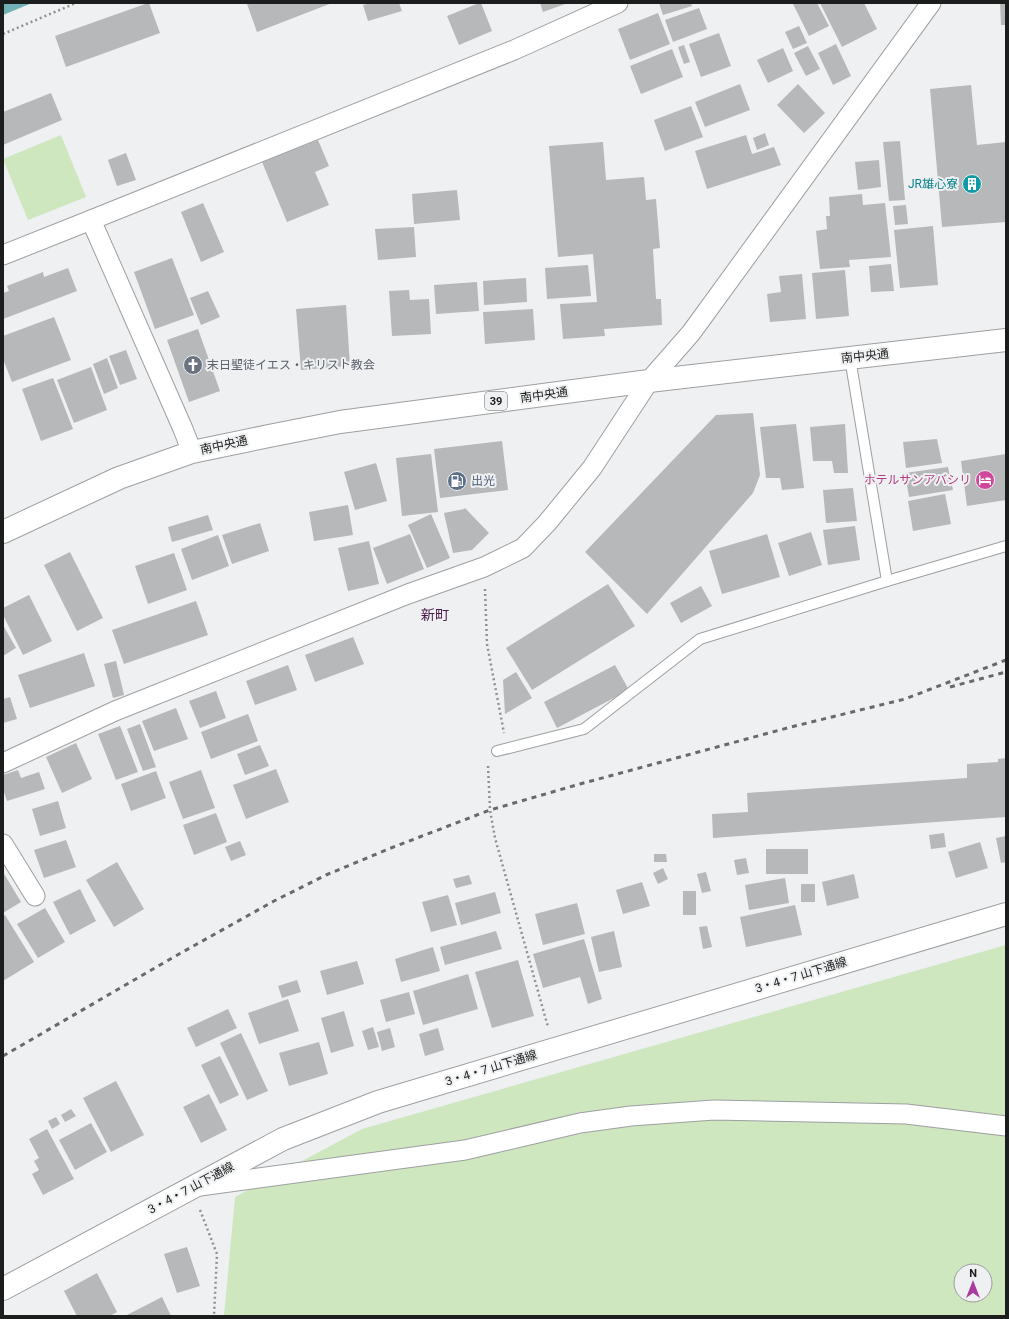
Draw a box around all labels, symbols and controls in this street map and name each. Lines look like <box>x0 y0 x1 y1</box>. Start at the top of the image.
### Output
building icon: JR雄心寮 <box>961 173 983 195</box>
place label: JR雄心寮 <box>908 177 958 191</box>
street label: 南中央通 <box>840 347 890 365</box>
church icon: 末日聖徒イエス・キリスト教会 <box>182 354 204 376</box>
place label: 末日聖徒イエス・キリスト教会 <box>207 358 375 372</box>
street label: 南中央通 <box>519 385 569 405</box>
road number: 39 <box>485 392 507 410</box>
street label: 南中央通 <box>199 433 249 457</box>
hotel icon: ホテルサンアバシリ <box>974 469 996 491</box>
fuel station icon: 出光 <box>446 470 468 492</box>
place label: ホテルサンアバシリ <box>863 473 971 487</box>
place label: 出光 <box>471 474 495 488</box>
district label: 新町 <box>421 607 449 623</box>
street label: 3・4・7 山下通線 <box>753 954 849 996</box>
street label: 3・4・7 山下通線 <box>443 1047 539 1089</box>
street label: 3・4・7 山下通線 <box>146 1159 236 1217</box>
north arrow <box>953 1263 993 1303</box>
text: N <box>969 1267 977 1280</box>

